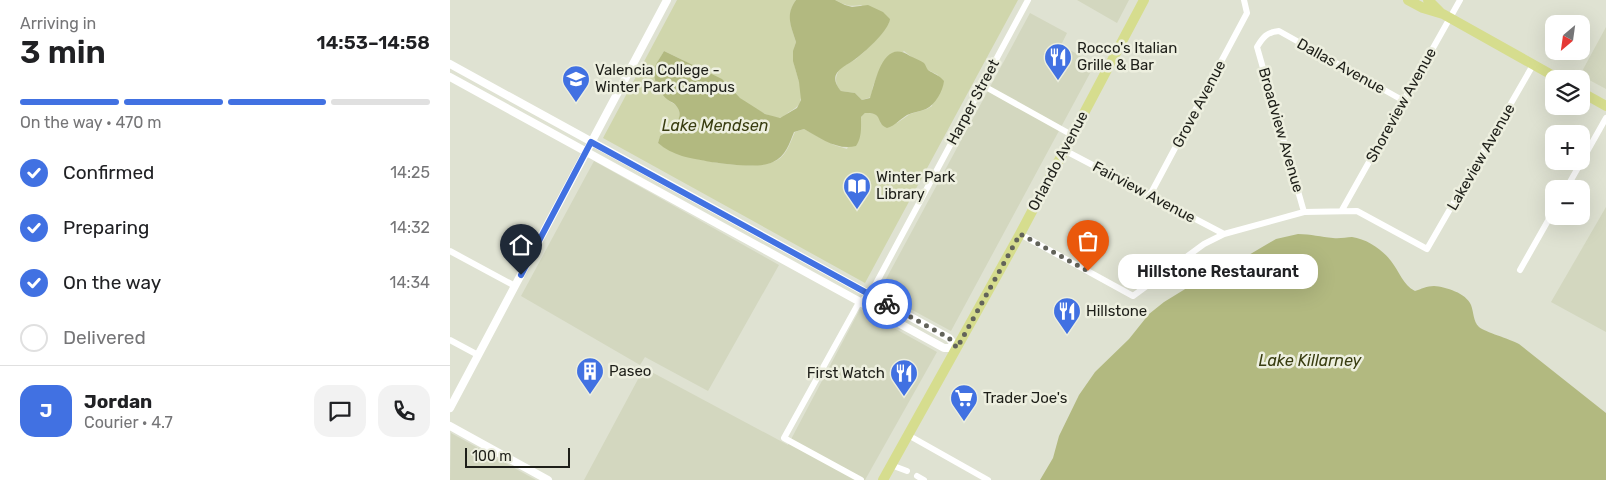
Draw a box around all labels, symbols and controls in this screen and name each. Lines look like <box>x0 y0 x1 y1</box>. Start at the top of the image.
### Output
text: Arriving in <box>20 14 96 33</box>
north arrow <box>1545 15 1590 60</box>
map controls <box>1545 15 1590 225</box>
text: 14:53–14:58 <box>317 31 430 54</box>
text: 3 min <box>20 33 106 71</box>
street label: Dallas Avenue <box>1294 34 1388 98</box>
place label: Rocco's Italian Grille & Bar <box>1077 39 1177 74</box>
restaurant icon: Rocco's Italian Grille & Bar <box>1043 42 1073 81</box>
street label: Shoreview Avenue <box>1362 44 1440 166</box>
street label: Harper Street <box>943 56 1003 148</box>
street label: Grove Avenue <box>1168 57 1230 151</box>
place label: Valencia College - Winter Park Campus <box>595 61 735 96</box>
school or university icon: Valencia College - Winter Park Campus <box>561 64 591 103</box>
street label: Broadview Avenue <box>1255 66 1307 194</box>
button: layers <box>1545 70 1590 115</box>
street label: Lakeview Avenue <box>1443 101 1519 213</box>
street label: Orlando Avenue <box>1024 108 1092 214</box>
text: On the way · 470 m <box>20 113 162 132</box>
water label: Lake Mendsen <box>662 116 768 135</box>
button: + <box>1545 125 1590 170</box>
street label: Fairview Avenue <box>1090 157 1198 227</box>
icon: check <box>20 159 48 187</box>
text: Confirmed <box>63 161 154 184</box>
text: 14:25 <box>390 163 430 182</box>
place label: Winter Park Library <box>876 168 955 203</box>
library icon: Winter Park Library <box>842 171 872 210</box>
button: − <box>1545 180 1590 225</box>
icon: check <box>20 214 48 242</box>
text: Preparing <box>63 216 149 239</box>
text: 14:32 <box>390 218 430 237</box>
pin <box>1067 220 1109 271</box>
pin <box>500 224 542 275</box>
icon: bag <box>1074 227 1102 255</box>
icon: home <box>507 231 535 259</box>
callout: Hillstone Restaurant <box>1118 254 1318 288</box>
text: Hillstone Restaurant <box>1137 262 1299 281</box>
icon: check <box>20 269 48 297</box>
text: On the way <box>63 271 161 294</box>
text: 14:34 <box>390 273 430 292</box>
courier <box>862 279 912 329</box>
icon: bike <box>873 290 901 318</box>
restaurant icon: Hillstone <box>1052 296 1082 335</box>
place label: Hillstone <box>1086 302 1147 320</box>
text: Delivered <box>63 326 146 349</box>
water label: Lake Killarney <box>1259 351 1363 370</box>
building icon: Paseo <box>575 356 605 395</box>
restaurant icon: First Watch <box>889 358 919 397</box>
place label: Paseo <box>609 362 651 380</box>
place label: First Watch <box>807 364 885 382</box>
supermarket icon: Trader Joe's <box>949 383 979 422</box>
button: chat <box>314 385 366 437</box>
button: phone <box>378 385 430 437</box>
place label: Trader Joe's <box>983 389 1068 407</box>
text: Jordan <box>84 390 152 413</box>
text: J <box>40 399 52 422</box>
text: Courier · 4.7 <box>84 413 173 432</box>
scale bar <box>465 445 570 468</box>
text: 100 m <box>472 448 512 465</box>

